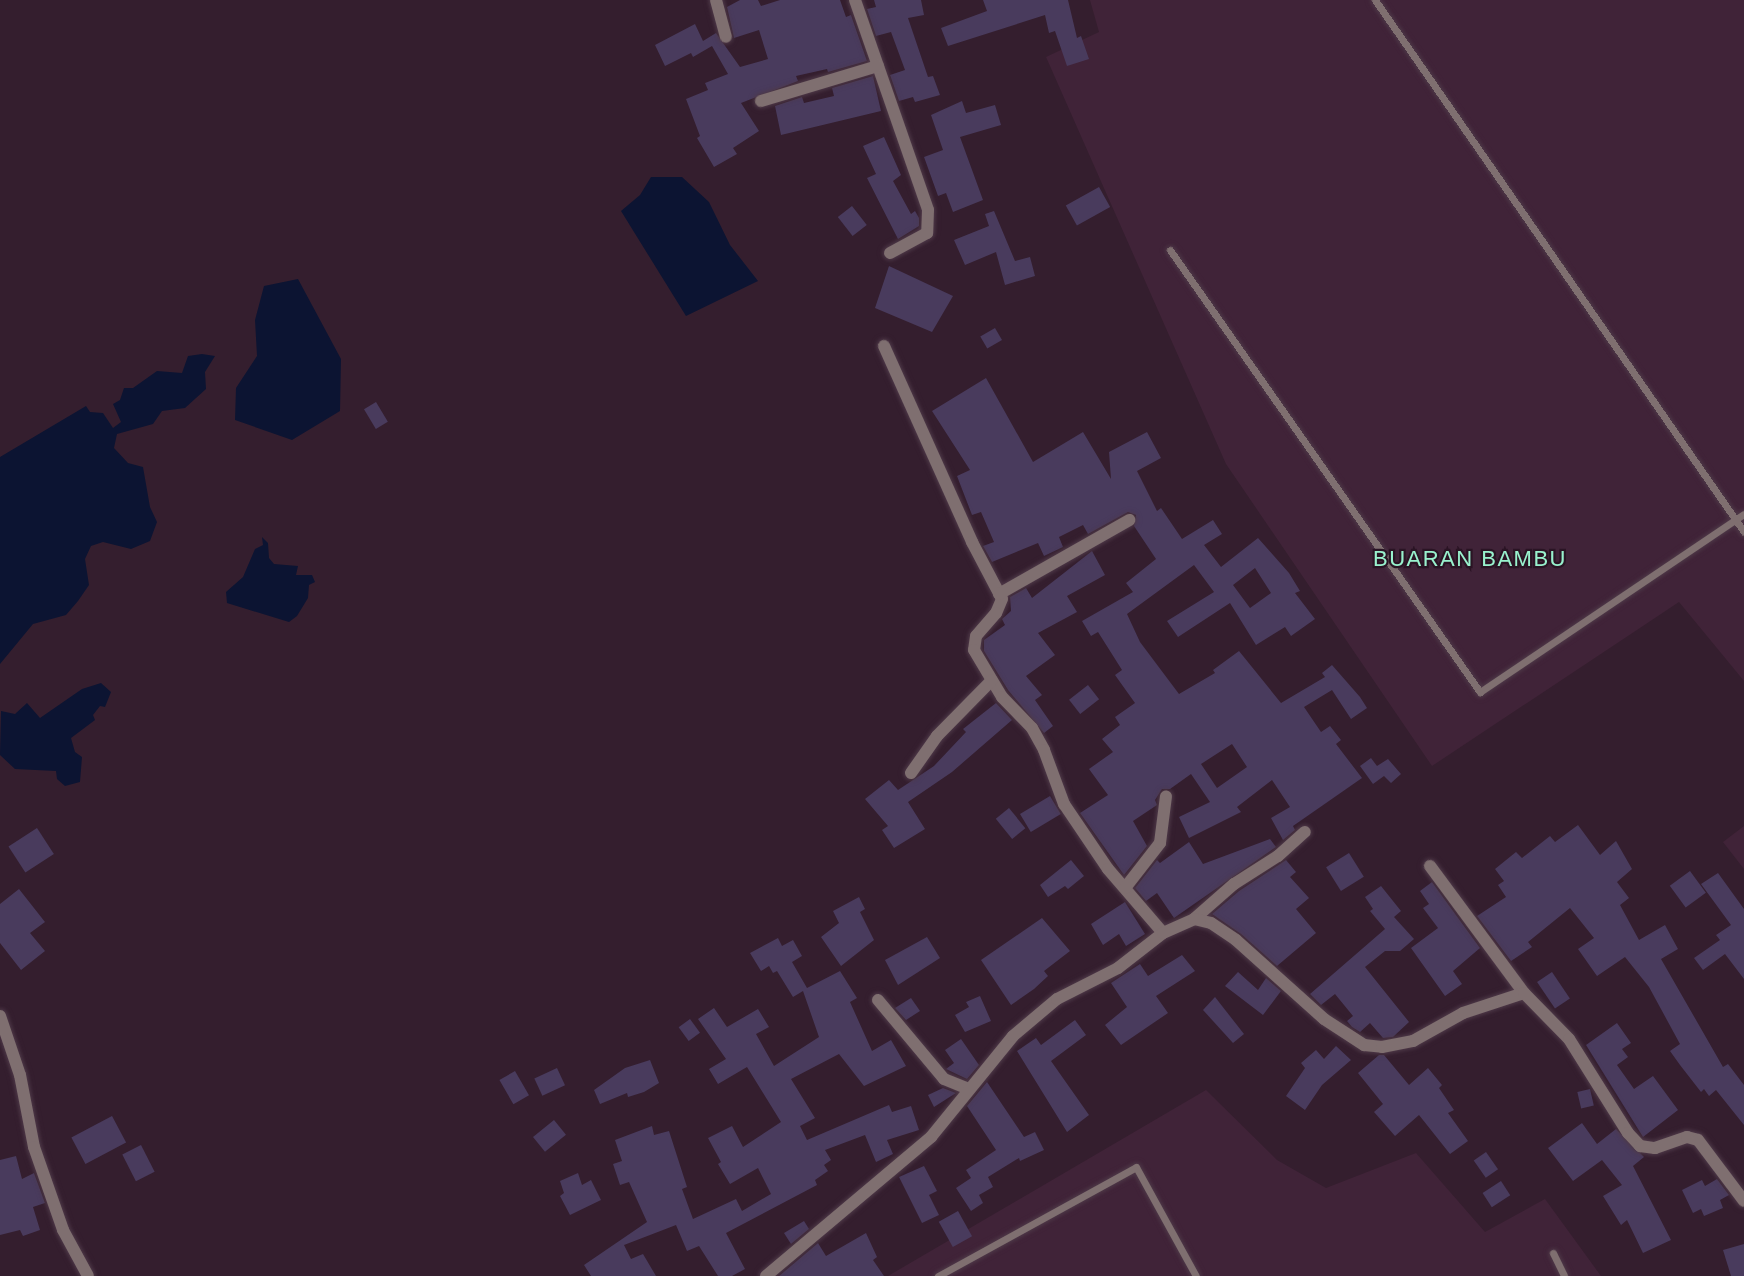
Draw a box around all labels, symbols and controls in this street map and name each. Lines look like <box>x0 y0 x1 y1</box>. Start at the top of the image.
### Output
district label: BUARAN BAMBU <box>1373 546 1567 572</box>

